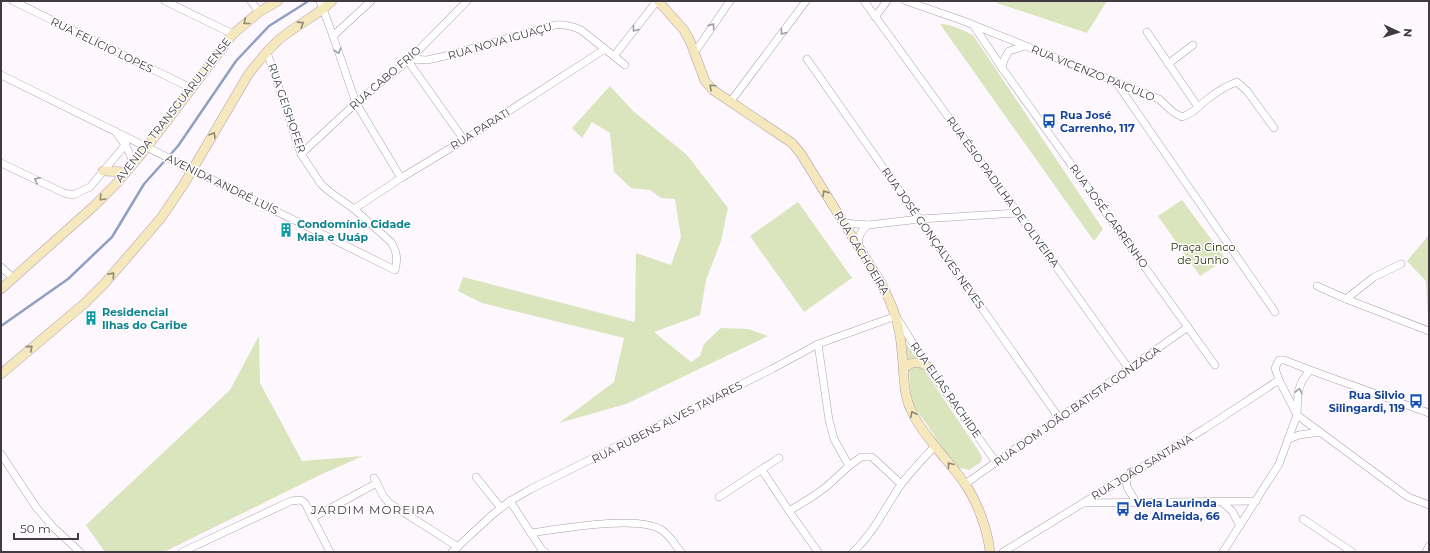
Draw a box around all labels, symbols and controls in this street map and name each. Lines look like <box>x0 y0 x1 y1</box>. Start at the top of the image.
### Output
north arrow <box>1378 12 1418 52</box>
street label: RUA FELÍCIO LOPES <box>49 14 156 76</box>
one-way arrow <box>243 18 250 25</box>
street label: RUA NOVA IGUAÇU <box>446 19 554 63</box>
one-way arrow <box>297 21 304 29</box>
one-way arrow <box>633 24 640 31</box>
one-way arrow <box>707 24 714 31</box>
one-way arrow <box>780 28 787 35</box>
text: N <box>1401 28 1415 38</box>
street label: AVENIDA TRANSGUARULHENSE <box>112 35 234 185</box>
street label: RUA VICENZO PAICULO <box>1029 42 1157 104</box>
street label: RUA CABO FRIO <box>346 43 424 113</box>
one-way arrow <box>334 47 342 54</box>
street label: RUA GEISHOFER <box>265 61 309 155</box>
one-way arrow <box>709 85 717 92</box>
street label: RUA PARATI <box>448 105 512 153</box>
place label: Rua José Carrenho, 117 <box>1060 108 1135 135</box>
bus stop icon: Rua José Carrenho, 117 <box>1041 113 1057 129</box>
street label: RUA ÉSIO PADILHA DE OLIVEIRA <box>944 114 1062 270</box>
one-way arrow <box>208 132 215 139</box>
street label: AVENIDA ANDRÉ LUÍS <box>163 151 281 217</box>
street label: RUA JOSÉ CARRENHO <box>1067 161 1151 271</box>
street label: RUA JOSÉ GONÇALVES NEVES <box>879 165 987 312</box>
one-way arrow <box>34 177 42 185</box>
one-way arrow <box>822 190 830 197</box>
one-way arrow <box>99 193 106 201</box>
street label: RUA CACHOEIRA <box>831 209 893 297</box>
place label: Condomínio Cidade Maia e Uuáp <box>297 217 411 244</box>
building icon: Condomínio Cidade Maia e Uuáp <box>278 222 294 238</box>
park label: Praça Cinco de Junho <box>1171 240 1236 267</box>
one-way arrow <box>107 272 115 280</box>
place label: Residencial Ilhas do Caribe <box>102 305 188 332</box>
building icon: Residencial Ilhas do Caribe <box>83 310 99 326</box>
street label: RUA ELÍAS RACHIDE <box>908 339 984 441</box>
street label: RUA DOM JOÃO BATISTA GONZAGA <box>991 343 1163 469</box>
one-way arrow <box>25 346 33 353</box>
street label: RUA RUBENS ALVES TAVARES <box>589 378 745 466</box>
one-way arrow <box>1294 388 1302 395</box>
place label: Rua Silvio Silingardi, 119 <box>1329 388 1405 415</box>
bus stop icon: Rua Silvio Silingardi, 119 <box>1408 393 1424 409</box>
one-way arrow <box>910 411 918 418</box>
street label: RUA JOÃO SANTANA <box>1089 431 1195 503</box>
one-way arrow <box>948 463 955 470</box>
place label: Viela Laurinda de Almeida, 66 <box>1133 496 1220 523</box>
bus stop icon: Viela Laurinda de Almeida, 66 <box>1115 501 1131 517</box>
district label: JARDIM MOREIRA <box>310 502 435 517</box>
scale bar <box>14 515 78 541</box>
text: 50 m <box>20 521 51 536</box>

